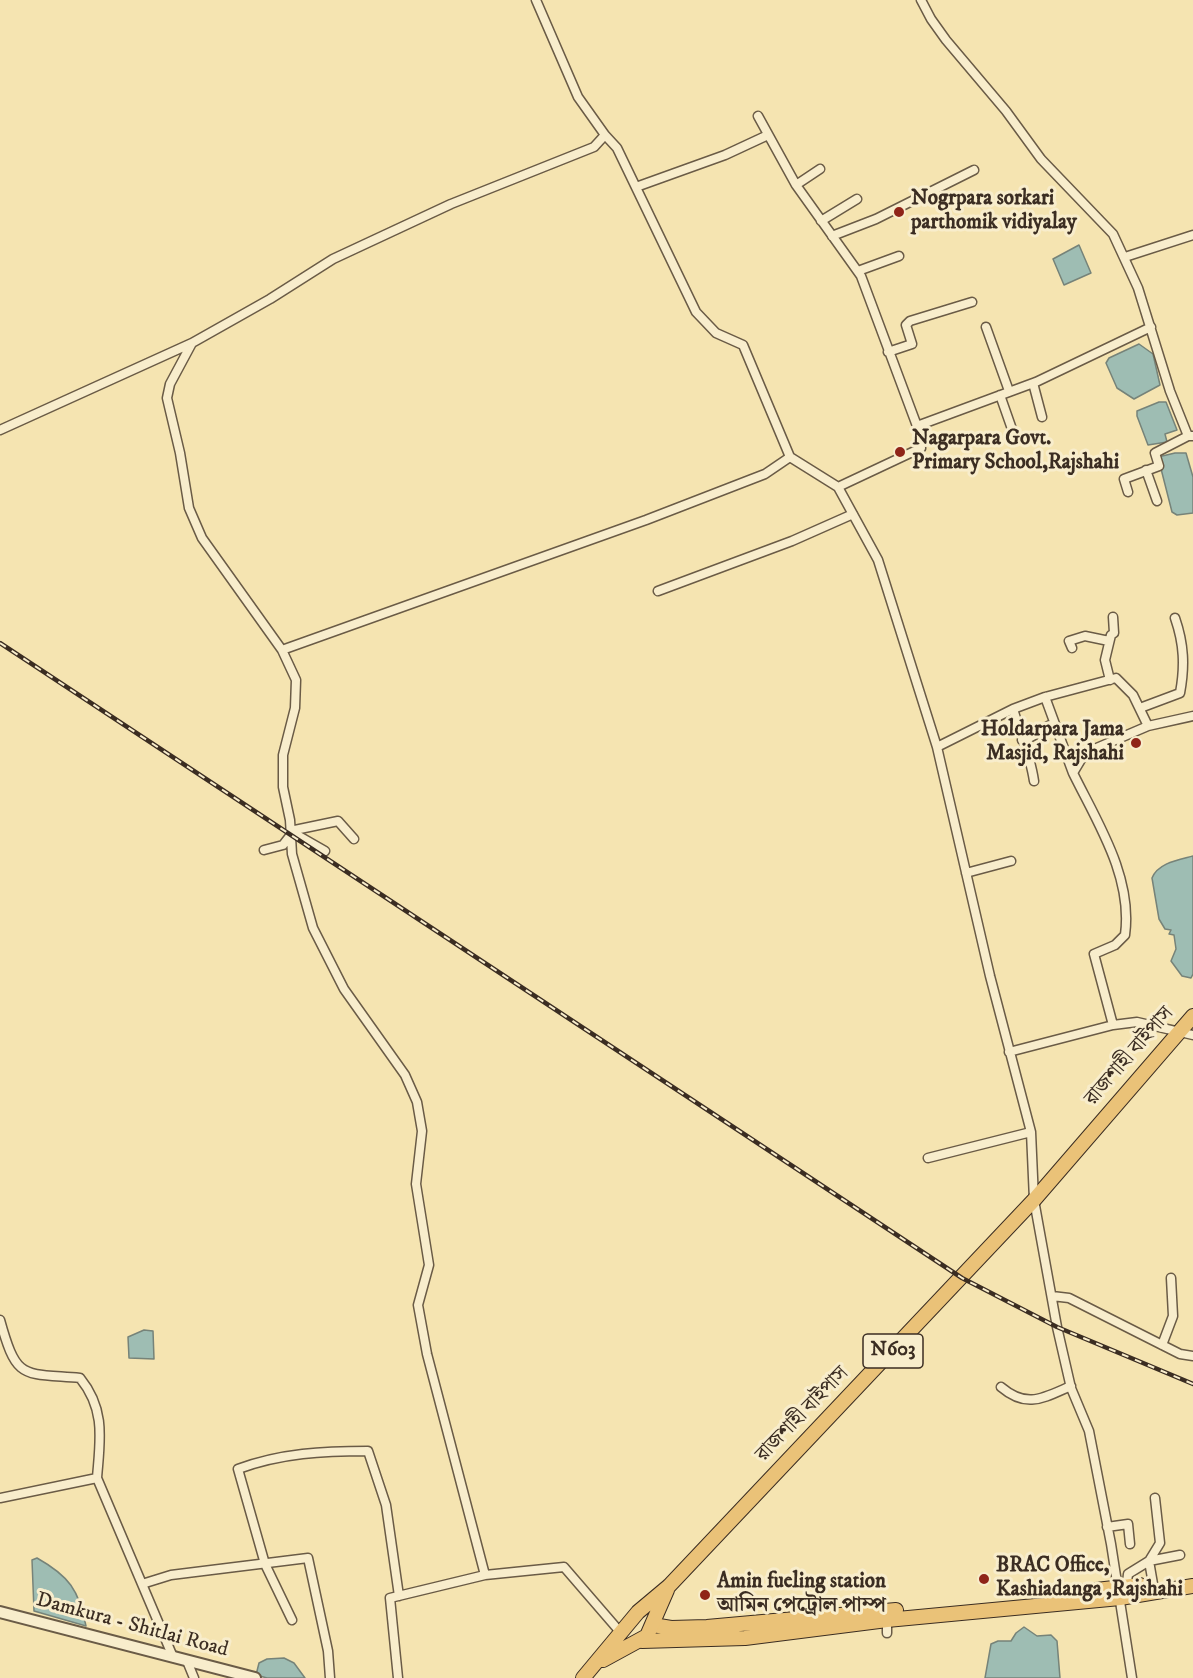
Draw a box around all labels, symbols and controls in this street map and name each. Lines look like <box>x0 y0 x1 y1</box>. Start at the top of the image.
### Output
place label: Nogrpara sorkari parthomik vidiyalay <box>911 187 1077 237</box>
marker: Nogrpara sorkari parthomik vidiyalay <box>892 205 906 219</box>
place label: Nagarpara Govt. Primary School,Rajshahi <box>912 427 1119 477</box>
marker: Nagarpara Govt. Primary School,Rajshahi <box>893 445 907 459</box>
place label: Holdarpara Jama Masjid, Rajshahi <box>981 718 1124 768</box>
marker: Holdarpara Jama Masjid, Rajshahi <box>1129 736 1143 750</box>
street label: রাজশাহী বাইপাস <box>1080 1002 1180 1112</box>
road number: N603 <box>863 1334 923 1368</box>
street label: রাজশাহী বাইপাস <box>751 1362 855 1468</box>
place label: BRAC Office, Kashiadanga ,Rajshahi <box>996 1554 1183 1604</box>
place label: Amin fueling station আমিন পেট্রোল পাম্প <box>717 1570 886 1620</box>
marker: BRAC Office, Kashiadanga ,Rajshahi <box>977 1572 991 1586</box>
street label: Damkura - Shitlai Road <box>33 1588 231 1664</box>
marker: Amin fueling station আমিন পেট্রোল পাম্প <box>698 1588 712 1602</box>

